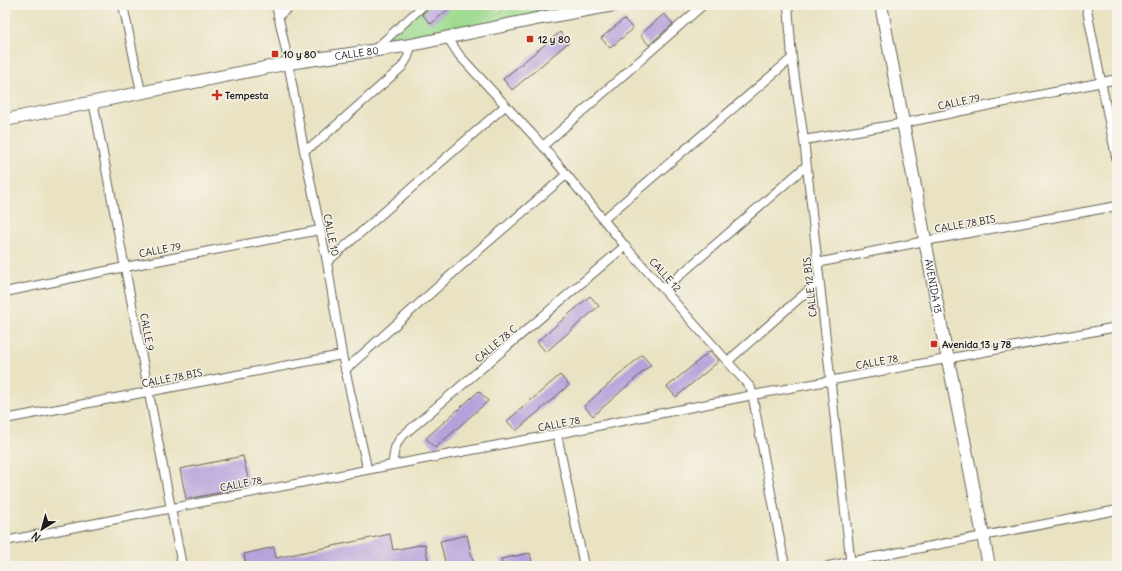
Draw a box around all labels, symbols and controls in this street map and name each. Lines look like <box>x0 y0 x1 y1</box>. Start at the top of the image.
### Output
place label: 12 y 80 <box>538 33 571 46</box>
marker: 12 y 80 <box>525 34 535 44</box>
street label: CALLE 80 <box>334 43 380 63</box>
place label: 10 y 80 <box>283 48 317 61</box>
marker: 10 y 80 <box>270 49 280 59</box>
place label: Tempesta <box>225 89 269 102</box>
marker: Tempesta <box>212 90 222 100</box>
street label: CALLE 79 <box>937 91 982 113</box>
street label: CALLE 78 BIS <box>934 212 997 236</box>
street label: CALLE 10 <box>320 213 342 257</box>
street label: CALLE 79 <box>138 239 182 260</box>
street label: CALLE 12 <box>646 255 684 295</box>
street label: CALLE 12 BIS <box>800 256 820 318</box>
street label: AVENIDA 13 <box>922 258 945 315</box>
street label: CALLE 9 <box>137 312 157 352</box>
street label: CALLE 78 C <box>472 322 520 366</box>
place label: Avenida 13 y 78 <box>942 338 1012 351</box>
marker: Avenida 13 y 78 <box>929 339 939 349</box>
street label: CALLE 78 <box>855 352 899 372</box>
street label: CALLE 78 BIS <box>141 366 204 390</box>
street label: CALLE 78 <box>537 413 581 434</box>
street label: CALLE 78 <box>219 473 263 494</box>
north arrow <box>22 509 62 549</box>
text: N <box>29 529 43 545</box>

